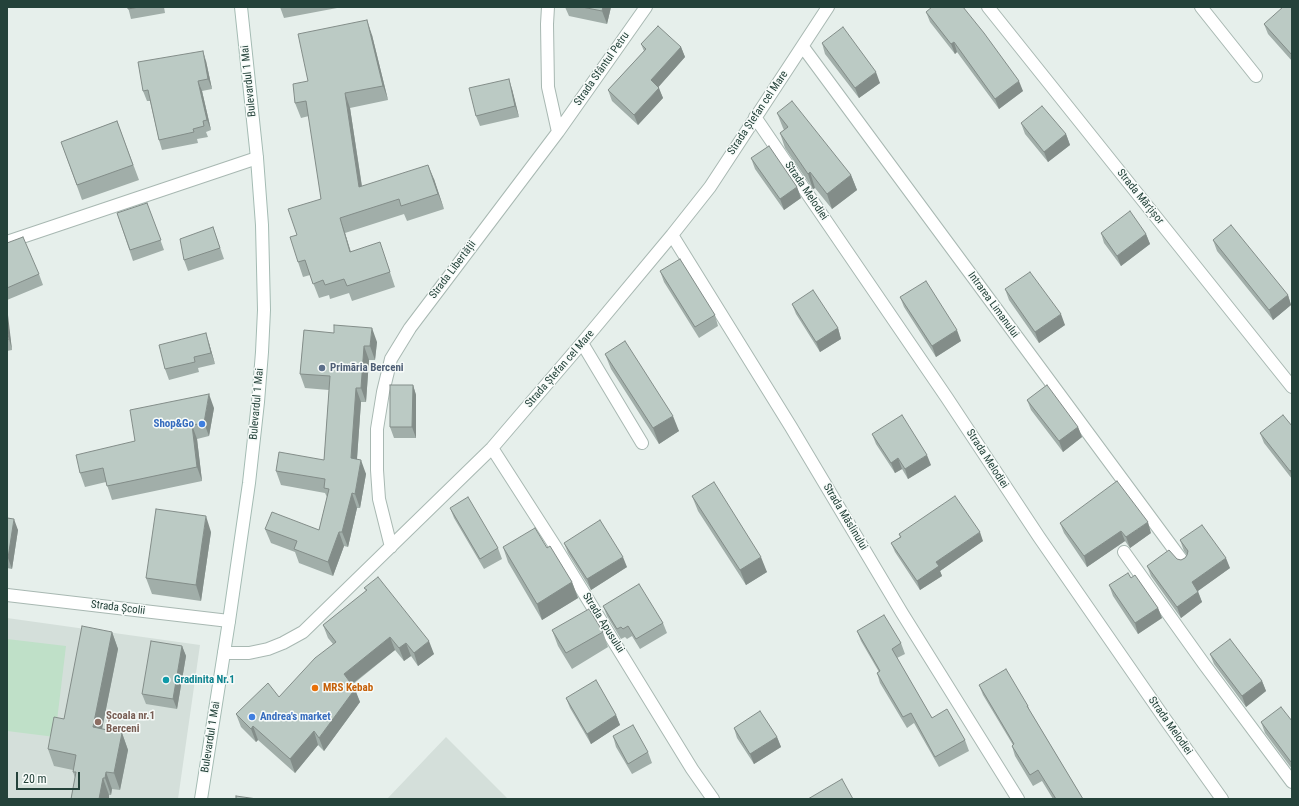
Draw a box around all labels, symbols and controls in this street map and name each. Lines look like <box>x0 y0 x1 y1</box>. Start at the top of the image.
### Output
street label: Strada Sfântul Petru <box>572 30 632 108</box>
street label: Bulevardul 1 Mai <box>239 45 259 117</box>
street label: Strada Ștefan cel Mare <box>725 68 791 158</box>
street label: Strada Melodiei <box>782 159 830 223</box>
street label: Strada Mărțișor <box>1114 167 1166 227</box>
street label: Strada Libertății <box>427 238 479 302</box>
street label: Intrarea Limanului <box>965 269 1021 341</box>
street label: Strada Ștefan cel Mare <box>523 327 597 411</box>
place label: Primăria Berceni <box>330 361 404 375</box>
marker: Primăria Berceni <box>317 363 327 373</box>
street label: Bulevardul 1 Mai <box>247 368 267 440</box>
place label: Shop&Go <box>153 417 194 431</box>
marker: Shop&Go <box>197 419 207 429</box>
street label: Strada Melodiei <box>963 427 1011 491</box>
street label: Strada Măslinului <box>820 481 870 553</box>
street label: Strada Apusului <box>579 590 627 656</box>
street label: Strada Școlii <box>90 598 146 618</box>
place label: Gradinita Nr.1 <box>174 673 235 687</box>
marker: Gradinita Nr.1 <box>161 675 171 685</box>
place label: MRS Kebab <box>323 681 373 695</box>
marker: MRS Kebab <box>310 683 320 693</box>
street label: Strada Melodiei <box>1145 694 1195 758</box>
street label: Bulevardul 1 Mai <box>199 700 223 774</box>
place label: Școala nr.1 Berceni <box>106 709 155 735</box>
place label: Andrea's market <box>260 710 331 724</box>
marker: Andrea's market <box>247 712 257 722</box>
marker: Școala nr.1 Berceni <box>93 717 103 727</box>
scale bar <box>18 764 82 790</box>
text: 20 m <box>23 772 47 786</box>

